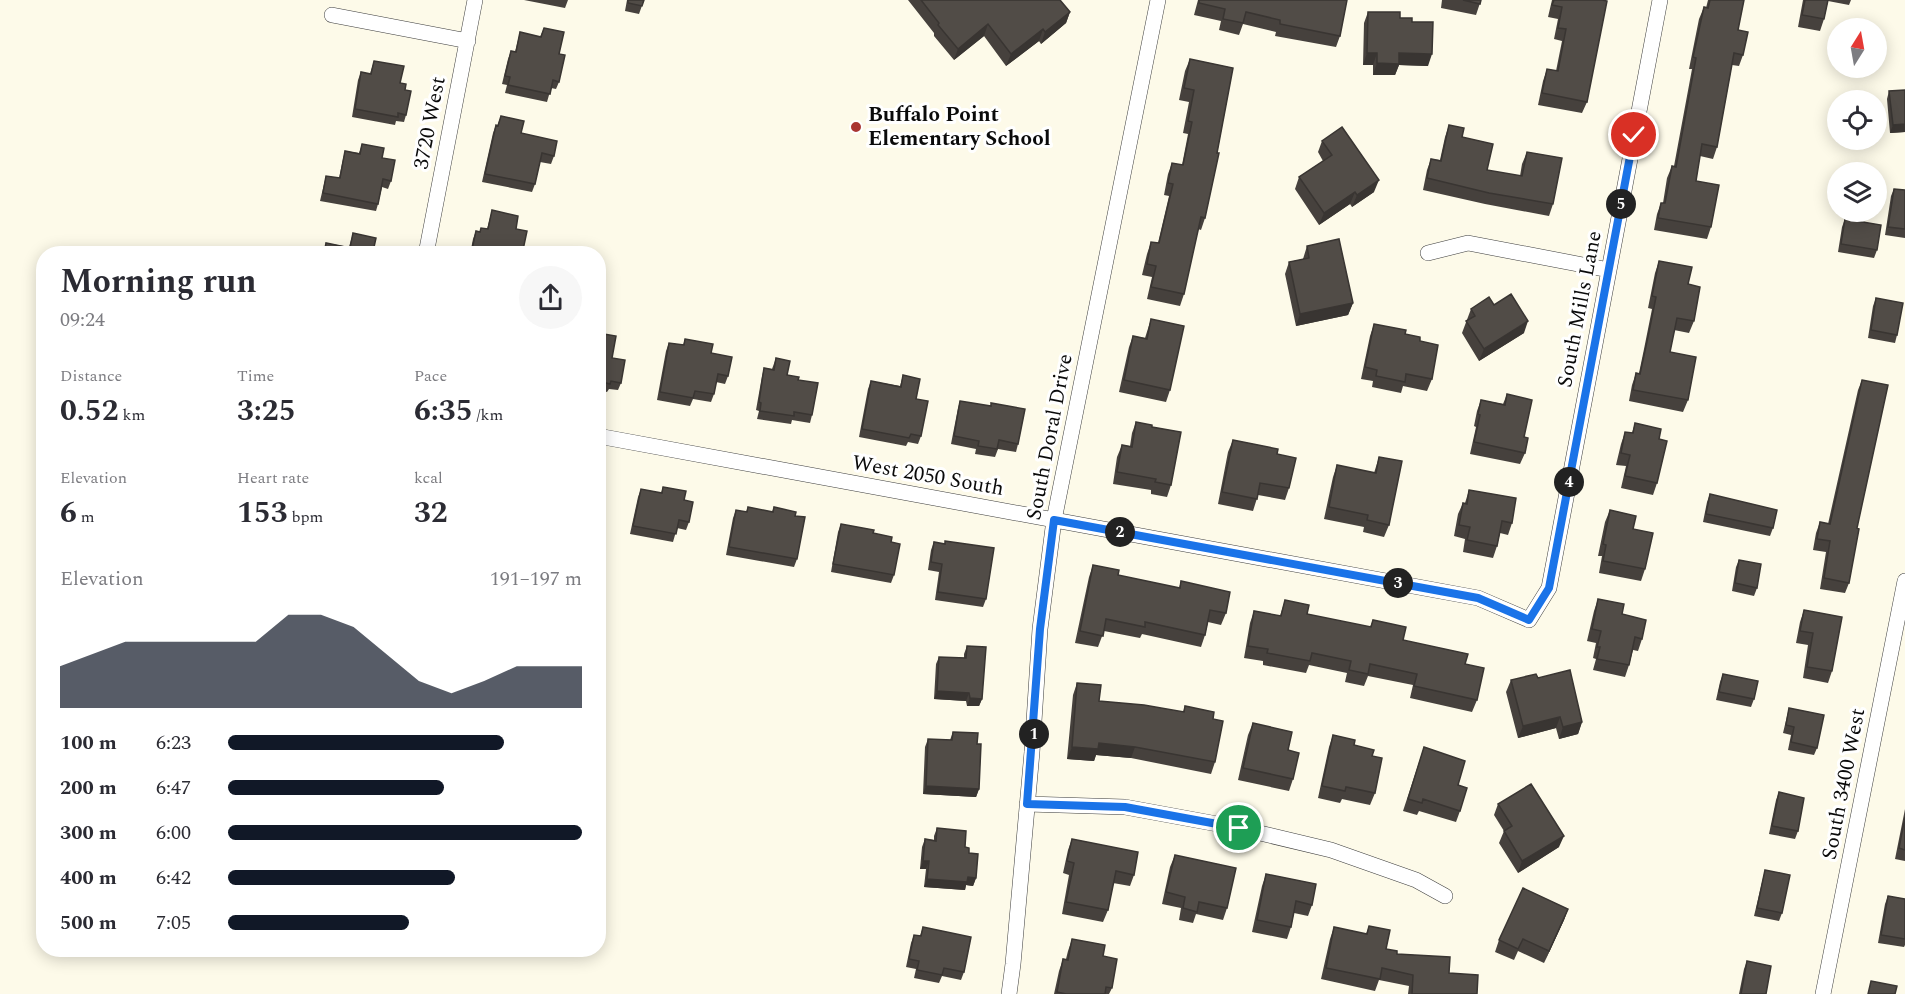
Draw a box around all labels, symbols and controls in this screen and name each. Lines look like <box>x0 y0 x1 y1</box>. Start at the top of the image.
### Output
north arrow <box>1827 18 1887 78</box>
map controls <box>1827 18 1887 222</box>
street label: 3720 West <box>405 74 455 172</box>
button: locate <box>1827 90 1887 150</box>
place label: Buffalo Point Elementary School <box>868 99 1051 155</box>
pin <box>1608 109 1659 160</box>
icon: check <box>1617 118 1650 151</box>
marker: Buffalo Point Elementary School <box>849 120 863 134</box>
button: layers <box>1827 162 1887 222</box>
pin: 5 <box>1606 189 1636 219</box>
text: 5 <box>1617 192 1625 216</box>
street label: South Mills Lane <box>1549 228 1611 390</box>
text: Morning run <box>60 257 257 307</box>
button: share <box>519 266 582 329</box>
text: 09:24 <box>60 305 105 335</box>
street label: South Doral Drive <box>1018 351 1082 523</box>
text: Distance <box>60 364 122 388</box>
text: Time <box>237 364 274 388</box>
text: Pace <box>414 364 447 388</box>
text: 0.52 <box>60 388 119 434</box>
text: 3:25 <box>237 388 296 434</box>
text: 6:35 <box>414 388 473 434</box>
text: km <box>119 403 145 427</box>
text: /km <box>473 403 503 427</box>
street label: West 2050 South <box>850 447 1006 505</box>
text: Elevation <box>60 466 127 490</box>
text: Heart rate <box>237 466 309 490</box>
text: kcal <box>414 466 443 490</box>
pin: 4 <box>1554 467 1584 497</box>
text: 4 <box>1565 470 1573 494</box>
text: 6 <box>60 490 77 536</box>
text: 153 <box>237 490 288 536</box>
text: 32 <box>414 490 448 536</box>
text: m <box>77 505 95 529</box>
text: bpm <box>288 505 323 529</box>
pin: 2 <box>1105 517 1135 547</box>
text: 2 <box>1116 520 1124 544</box>
text: Elevation <box>60 564 144 594</box>
text: 191–197 m <box>490 564 582 594</box>
pin: 3 <box>1383 568 1413 598</box>
text: 3 <box>1394 571 1402 595</box>
street label: South 3400 West <box>1814 706 1874 862</box>
pin: 1 <box>1019 719 1049 749</box>
text: 1 <box>1030 722 1038 746</box>
text: 100 m <box>60 728 117 758</box>
text: 6:23 <box>156 728 191 758</box>
text: 200 m <box>60 773 117 803</box>
text: 6:47 <box>156 773 191 803</box>
pin <box>1213 802 1264 853</box>
icon: arrive <box>1222 811 1255 844</box>
text: 300 m <box>60 818 117 848</box>
text: 6:00 <box>156 818 191 848</box>
text: 400 m <box>60 863 117 893</box>
text: 6:42 <box>156 863 191 893</box>
text: 500 m <box>60 908 117 938</box>
text: 7:05 <box>156 908 191 938</box>

